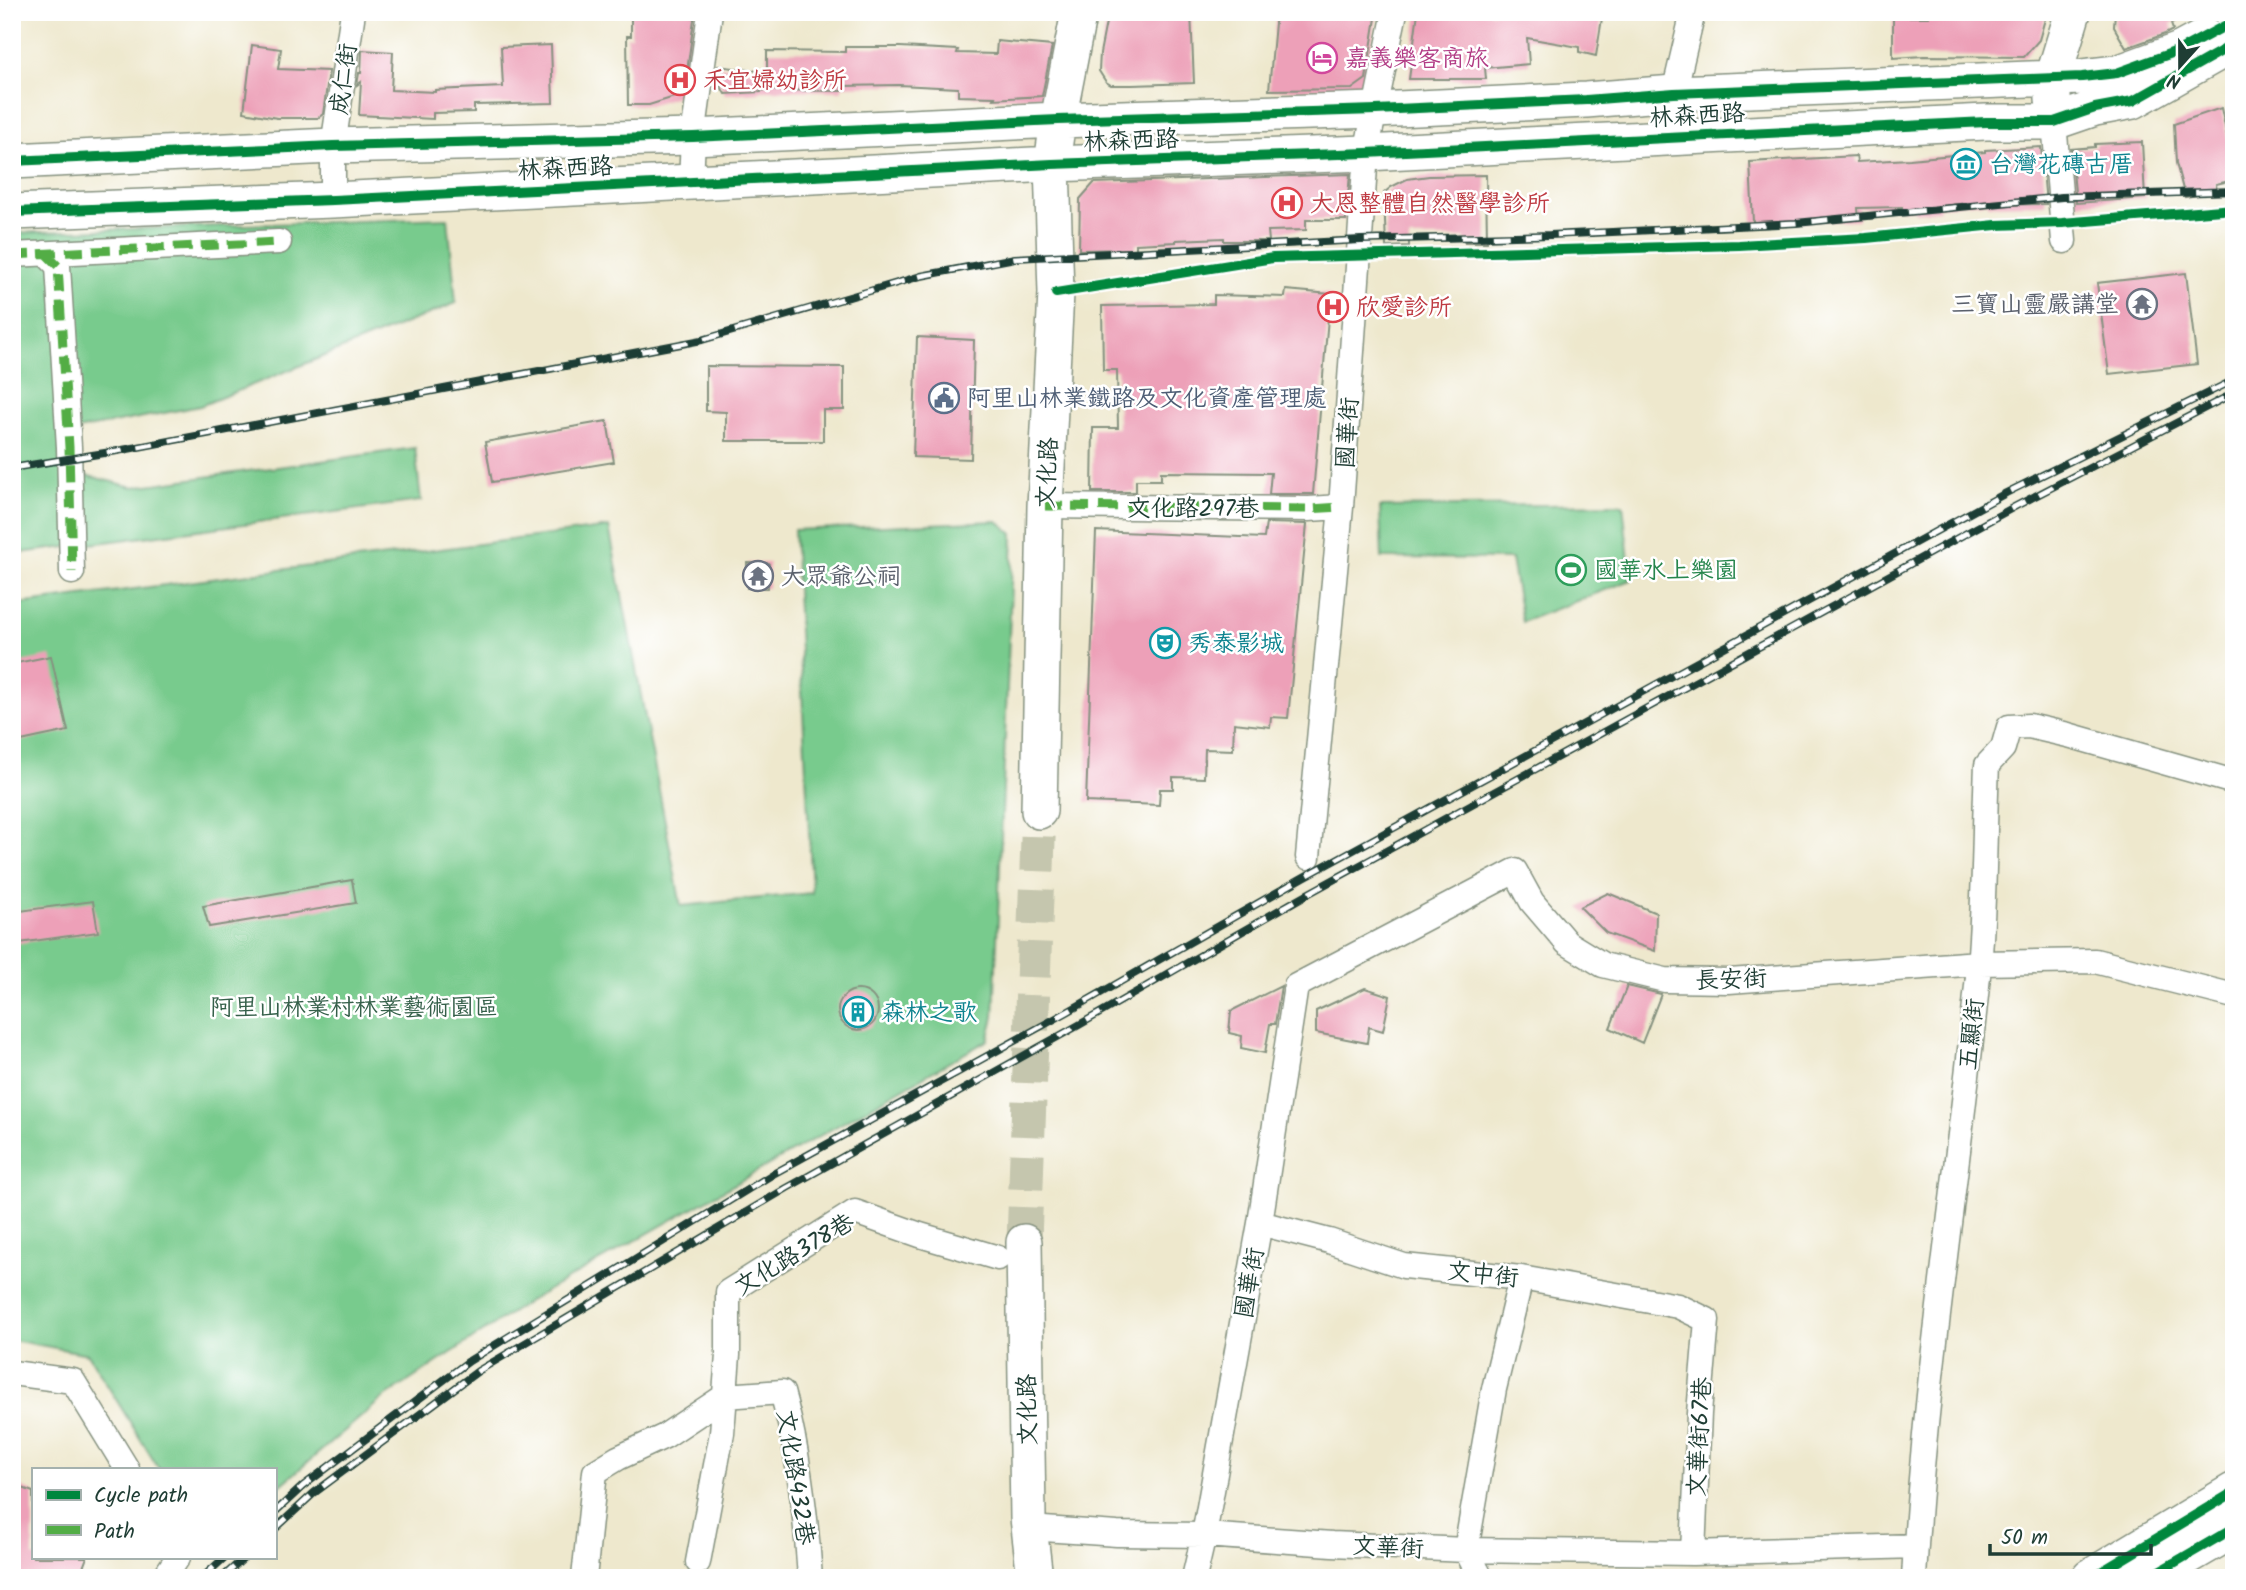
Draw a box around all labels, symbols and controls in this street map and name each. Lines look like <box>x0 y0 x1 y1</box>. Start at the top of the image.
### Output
north arrow <box>2144 32 2214 102</box>
place label: 嘉義樂客商旅 <box>1345 40 1489 79</box>
street label: 成仁街 <box>320 41 369 118</box>
hotel icon: 嘉義樂客商旅 <box>1305 41 1339 75</box>
place label: 禾宜婦幼診所 <box>703 62 847 101</box>
hospital icon: 禾宜婦幼診所 <box>663 63 697 97</box>
text: N <box>2164 64 2186 96</box>
street label: 林森西路 <box>1648 95 1746 138</box>
street label: 林森西路 <box>1082 120 1180 163</box>
place label: 台灣花磚古厝 <box>1989 146 2133 185</box>
museum icon: 台灣花磚古厝 <box>1949 147 1983 181</box>
street label: 林森西路 <box>516 148 614 191</box>
place label: 大恩整體自然醫學診所 <box>1310 185 1550 224</box>
hospital icon: 大恩整體自然醫學診所 <box>1270 186 1304 220</box>
place label: 三寶山靈嚴講堂 <box>1951 286 2119 325</box>
temple icon: 三寶山靈嚴講堂 <box>2125 287 2159 321</box>
place label: 欣愛診所 <box>1356 289 1452 328</box>
hospital icon: 欣愛診所 <box>1316 290 1350 324</box>
place label: 阿里山林業鐵路及文化資產管理處 <box>967 380 1327 419</box>
public building icon: 阿里山林業鐵路及文化資產管理處 <box>927 381 961 415</box>
street label: 國華街 <box>1327 396 1370 470</box>
street label: 文化路 <box>1027 436 1070 510</box>
street label: 文化路297巷 <box>1127 490 1259 529</box>
place label: 國華水上樂園 <box>1594 552 1738 591</box>
sports icon: 國華水上樂園 <box>1554 553 1588 587</box>
place label: 大眾爺公祠 <box>781 558 901 597</box>
temple icon: 大眾爺公祠 <box>741 559 775 593</box>
place label: 秀泰影城 <box>1188 625 1284 664</box>
theatre icon: 秀泰影城 <box>1148 626 1182 660</box>
street label: 長安街 <box>1694 960 1768 1001</box>
park label: 阿里山林業村林業藝術園區 <box>210 989 498 1028</box>
place label: 森林之歌 <box>881 994 977 1033</box>
building icon: 森林之歌 <box>841 995 875 1029</box>
street label: 五顯街 <box>1949 996 1996 1072</box>
street label: 文化路378巷 <box>727 1204 863 1307</box>
street label: 國華街 <box>1225 1244 1276 1322</box>
street label: 文中街 <box>1445 1252 1521 1299</box>
street label: 文化路 <box>1008 1374 1049 1446</box>
street label: 文華街67巷 <box>1678 1376 1723 1498</box>
street label: 文化路432巷 <box>765 1407 824 1548</box>
legend <box>32 1468 276 1558</box>
text: Cycle path <box>94 1480 188 1513</box>
scale bar <box>1990 1513 2152 1557</box>
text: Path <box>94 1516 135 1549</box>
text: 50 m <box>2001 1522 2048 1555</box>
street label: 文華街 <box>1351 1527 1425 1570</box>

